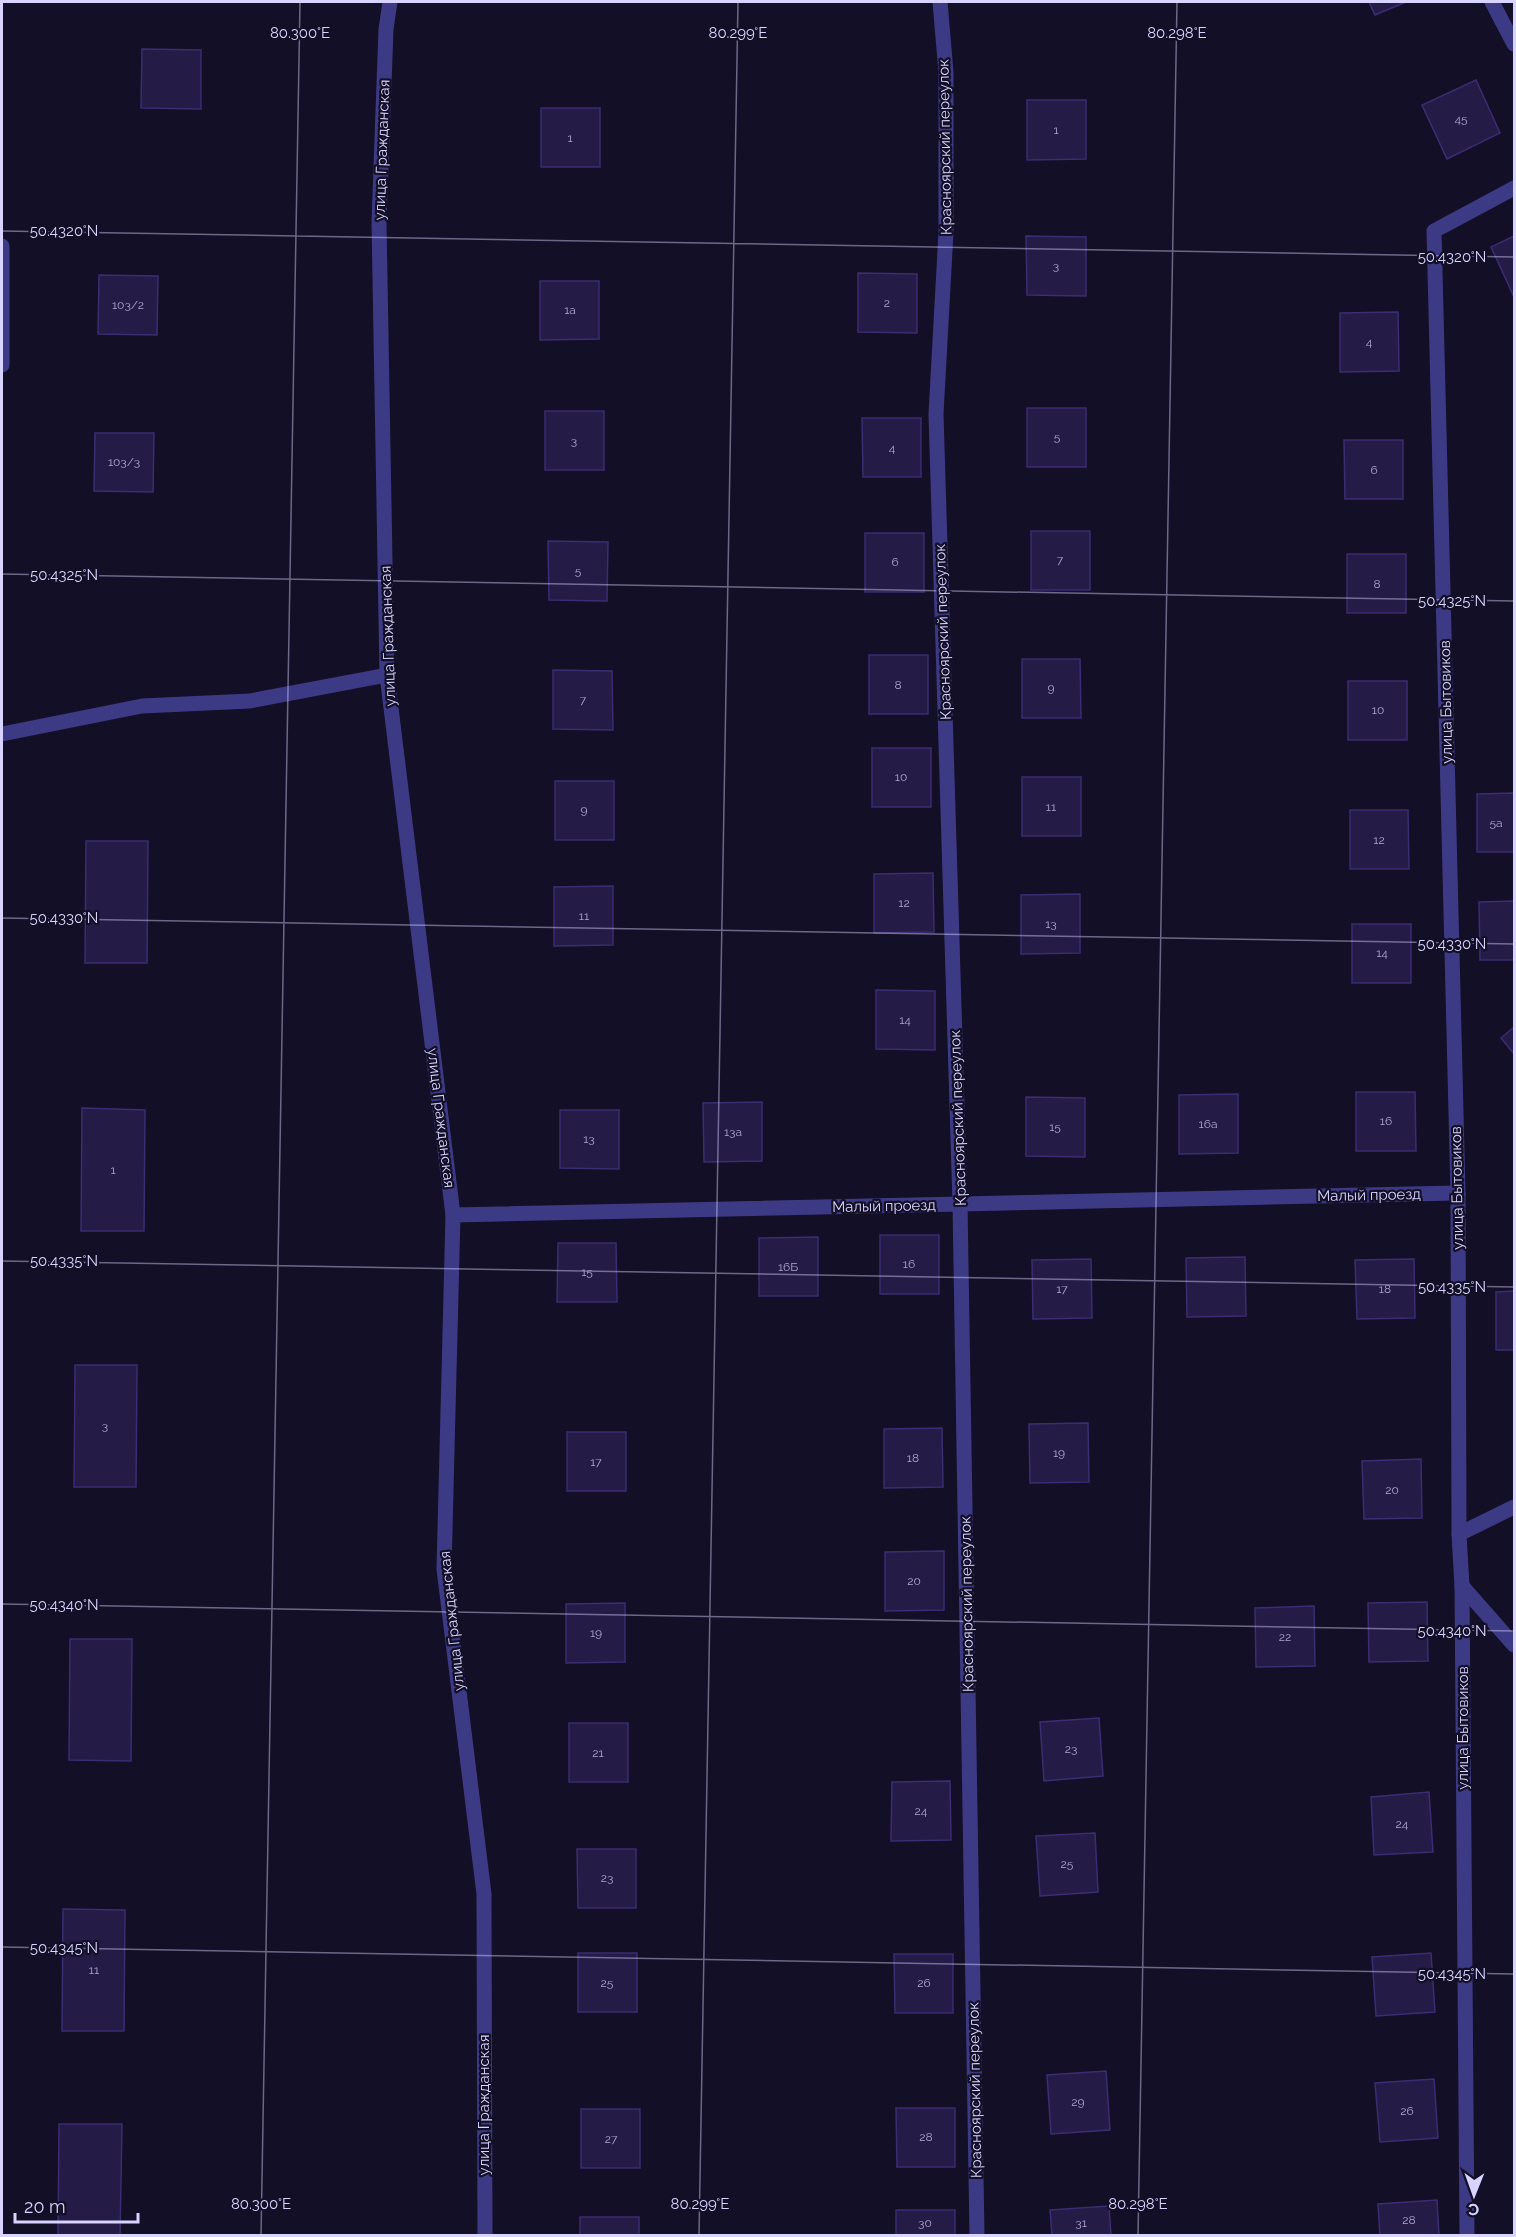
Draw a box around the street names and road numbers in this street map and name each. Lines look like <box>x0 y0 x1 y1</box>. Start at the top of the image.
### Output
street label: Красноярский переулок <box>934 59 956 235</box>
street label: улица Гражданская <box>371 79 393 221</box>
street label: Красноярский переулок <box>931 543 955 720</box>
street label: улица Гражданская <box>377 565 399 707</box>
street label: улица Бытовиков <box>1436 640 1456 764</box>
street label: Красноярский переулок <box>946 1029 970 1206</box>
street label: улица Гражданская <box>423 1047 459 1189</box>
street label: улица Бытовиков <box>1447 1126 1467 1250</box>
street label: Малый проезд <box>1317 1185 1421 1205</box>
street label: Малый проезд <box>832 1196 936 1216</box>
street label: Красноярский переулок <box>956 1516 978 1692</box>
street label: улица Гражданская <box>436 1550 468 1692</box>
street label: улица Бытовиков <box>1454 1666 1472 1790</box>
street label: Красноярский переулок <box>964 2002 986 2178</box>
street label: улица Гражданская <box>475 2035 493 2175</box>

